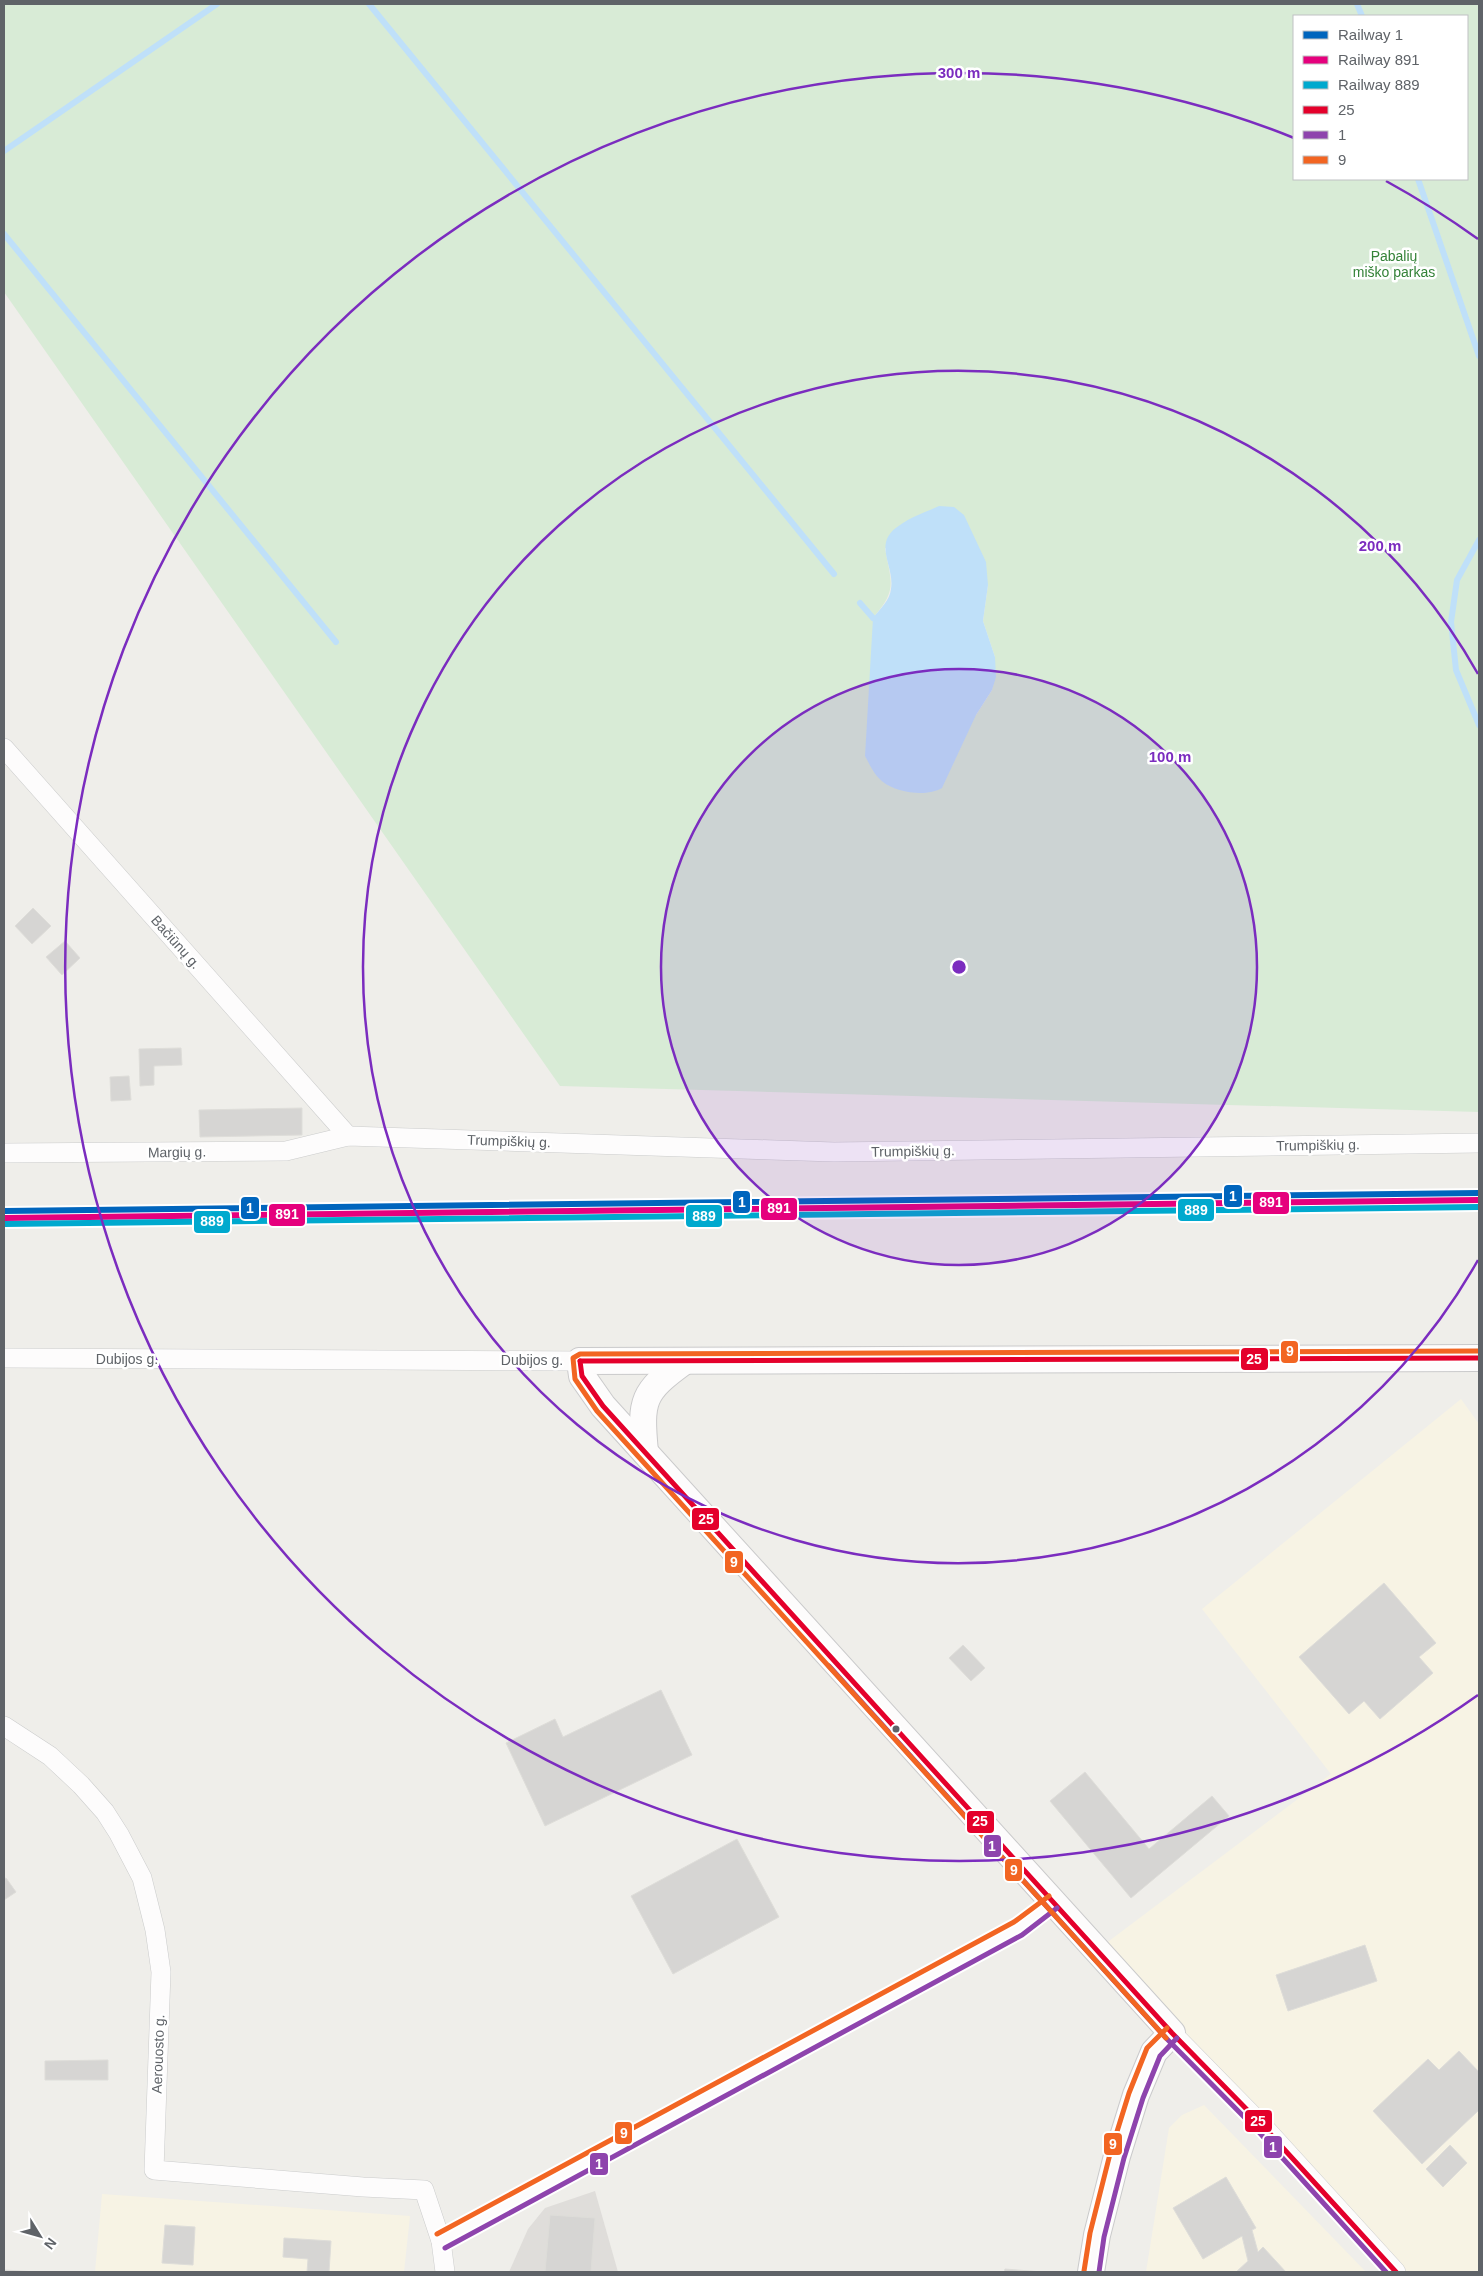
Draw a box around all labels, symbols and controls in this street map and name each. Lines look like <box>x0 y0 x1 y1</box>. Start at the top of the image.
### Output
legend <box>1293 15 1468 180</box>
text: Railway 1 <box>1338 26 1403 43</box>
text: Railway 891 <box>1338 51 1420 68</box>
text: 300 m <box>938 64 980 81</box>
text: Railway 889 <box>1338 76 1420 93</box>
text: 25 <box>1338 101 1355 118</box>
text: 1 <box>1338 126 1346 143</box>
text: 9 <box>1338 151 1346 168</box>
park label: Pabalių miško parkas <box>1353 248 1435 280</box>
text: 200 m <box>1359 537 1401 554</box>
text: 100 m <box>1149 748 1191 765</box>
street label: Bačiūnų g. <box>148 912 204 972</box>
centre of rings <box>950 958 968 976</box>
street label: Trumpiškių g. <box>467 1132 551 1150</box>
street label: Trumpiškių g. <box>1276 1136 1360 1154</box>
street label: Trumpiškių g. <box>871 1142 955 1160</box>
street label: Margių g. <box>148 1143 206 1161</box>
line badge: 1 <box>1223 1184 1243 1208</box>
text: 1 <box>1229 1188 1237 1204</box>
line badge: 1 <box>732 1190 751 1214</box>
line badge: 891 <box>1252 1191 1290 1215</box>
text: 1 <box>738 1194 746 1210</box>
text: 891 <box>1259 1194 1283 1210</box>
line badge: 1 <box>240 1196 260 1220</box>
line badge: 891 <box>760 1197 798 1221</box>
line badge: 889 <box>1177 1198 1215 1222</box>
text: 1 <box>246 1200 254 1216</box>
text: 891 <box>767 1200 791 1216</box>
text: 889 <box>1184 1202 1208 1218</box>
line badge: 891 <box>268 1203 306 1227</box>
line badge: 889 <box>685 1204 723 1228</box>
text: 891 <box>275 1206 299 1222</box>
text: 889 <box>692 1208 716 1224</box>
line badge: 889 <box>193 1210 231 1234</box>
text: 889 <box>200 1213 224 1229</box>
line badge: 9 <box>1280 1340 1299 1364</box>
text: 9 <box>1286 1343 1294 1359</box>
line badge: 25 <box>1240 1347 1269 1371</box>
street label: Dubijos g. <box>96 1351 158 1367</box>
text: 25 <box>1246 1351 1262 1367</box>
street label: Dubijos g. <box>501 1352 563 1368</box>
line badge: 25 <box>691 1507 720 1531</box>
text: 25 <box>698 1511 714 1527</box>
line badge: 9 <box>724 1550 744 1574</box>
text: 9 <box>730 1554 738 1570</box>
unlabelled marker <box>891 1724 901 1734</box>
line badge: 25 <box>966 1810 995 1834</box>
text: 25 <box>972 1813 988 1829</box>
line badge: 1 <box>983 1834 1002 1858</box>
text: 1 <box>988 1838 996 1854</box>
line badge: 9 <box>1004 1858 1023 1882</box>
text: 9 <box>1010 1862 1018 1878</box>
street label: Aerouosto g. <box>149 2014 167 2094</box>
line badge: 25 <box>1244 2109 1273 2133</box>
text: 25 <box>1250 2113 1266 2129</box>
line badge: 9 <box>614 2121 633 2145</box>
text: 9 <box>620 2125 628 2141</box>
line badge: 9 <box>1103 2132 1123 2156</box>
line badge: 1 <box>1263 2135 1283 2159</box>
text: 9 <box>1109 2136 1117 2152</box>
text: 1 <box>1269 2139 1277 2155</box>
line badge: 1 <box>589 2152 609 2176</box>
text: 1 <box>595 2156 603 2172</box>
north arrow <box>15 2211 65 2261</box>
text: N <box>41 2235 60 2253</box>

